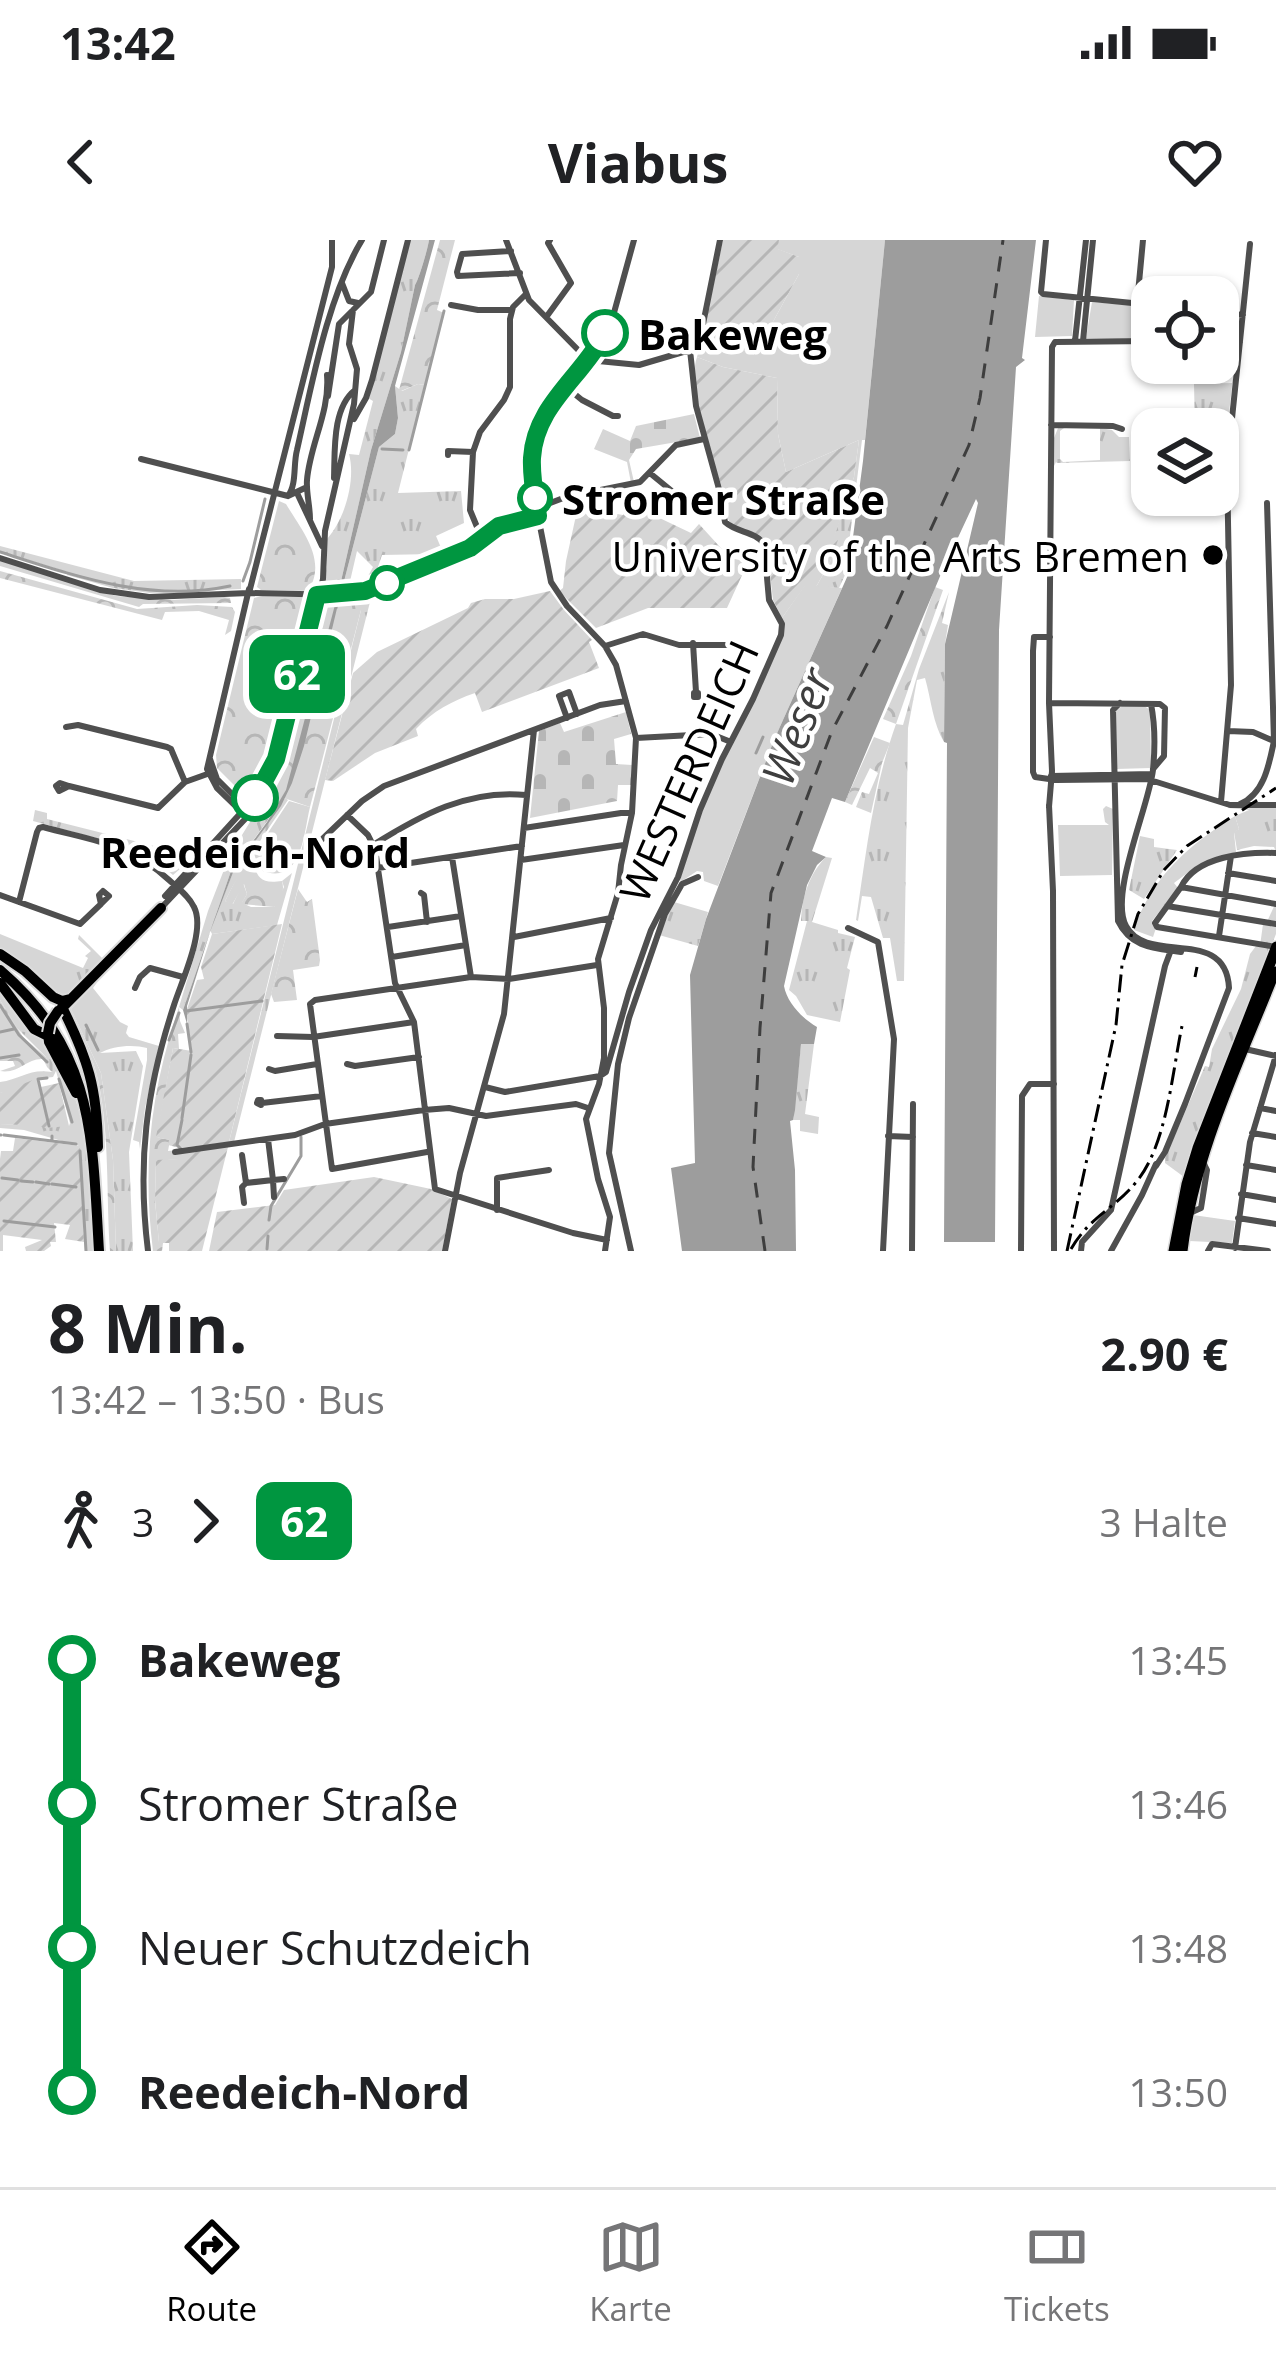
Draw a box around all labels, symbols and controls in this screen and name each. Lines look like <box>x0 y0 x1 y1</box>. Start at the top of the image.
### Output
text: 13:42 <box>60 12 176 73</box>
text: Viabus <box>548 125 728 199</box>
icon: back <box>48 129 114 195</box>
icon: heart <box>1162 129 1228 195</box>
map controls <box>1131 276 1239 516</box>
button: locate <box>1131 276 1239 384</box>
place label: Bakeweg <box>638 305 827 362</box>
marker: Bakeweg <box>583 311 627 355</box>
button: layers <box>1131 408 1239 516</box>
place label: Stromer Straße <box>562 470 885 527</box>
marker: Stromer Straße <box>519 482 551 514</box>
place label: University of the Arts Bremen <box>612 527 1189 584</box>
marker: University of the Arts Bremen <box>1200 542 1226 568</box>
unlabelled marker <box>371 567 403 599</box>
street label: WESTERDEICH <box>605 631 771 911</box>
line badge: 62 <box>243 635 351 713</box>
text: 62 <box>273 645 321 702</box>
water label: Weser <box>746 657 847 793</box>
marker: Reedeich-Nord <box>233 776 277 820</box>
place label: Reedeich-Nord <box>100 823 410 880</box>
text: 8 Min. <box>48 1282 247 1372</box>
text: 2.90 € <box>1101 1323 1228 1384</box>
text: 13:42 – 13:50 · Bus <box>48 1372 385 1425</box>
icon: walk <box>48 1488 114 1554</box>
icon: forward <box>172 1488 238 1554</box>
text: 62 <box>280 1492 328 1549</box>
text: 3 <box>132 1495 154 1548</box>
text: 3 Halte <box>1099 1495 1228 1548</box>
text: Bakeweg <box>138 1629 340 1690</box>
text: 13:45 <box>1129 1633 1228 1686</box>
text: Stromer Straße <box>138 1773 459 1834</box>
text: 13:46 <box>1129 1777 1228 1830</box>
text: Neuer Schutzdeich <box>138 1917 532 1978</box>
text: 13:48 <box>1129 1921 1228 1974</box>
text: Reedeich-Nord <box>138 2061 470 2122</box>
text: 13:50 <box>1129 2065 1228 2118</box>
tab: Route <box>166 2214 257 2331</box>
tab: Karte <box>589 2214 672 2331</box>
tab: Tickets <box>1004 2214 1110 2331</box>

